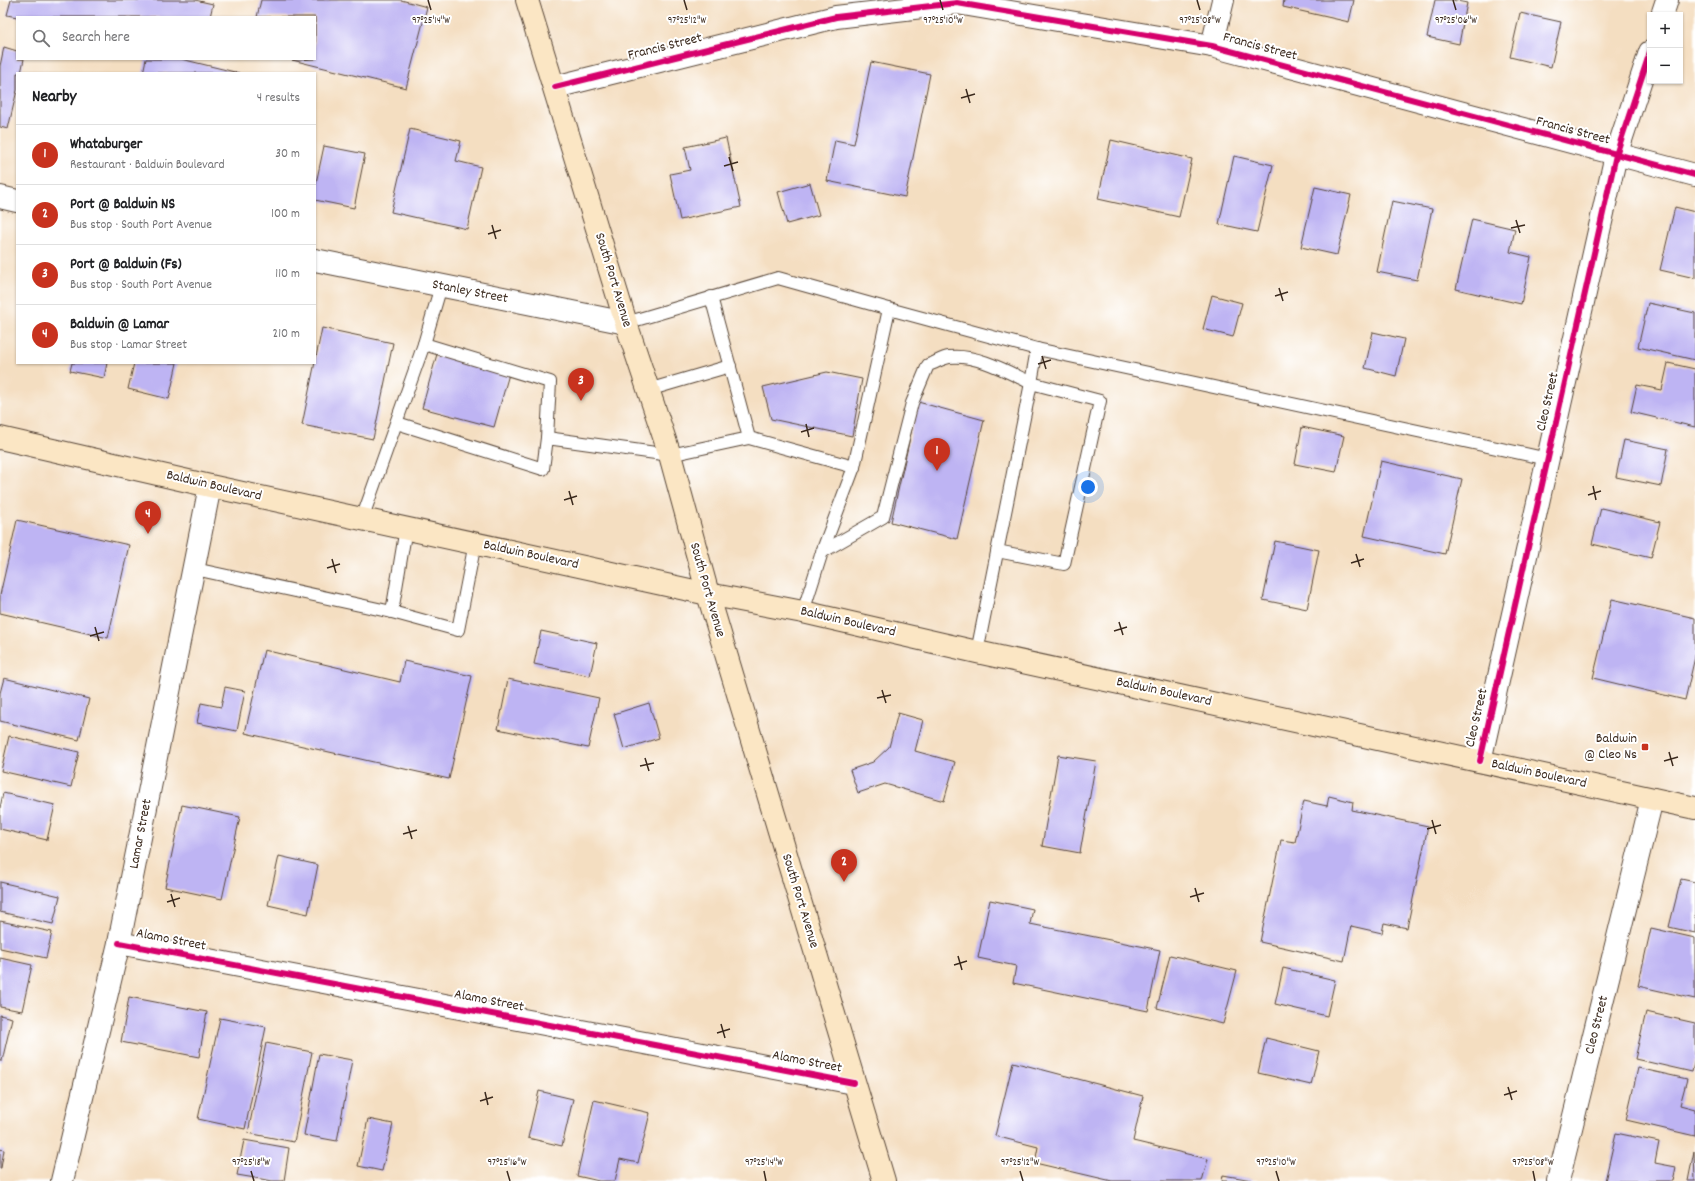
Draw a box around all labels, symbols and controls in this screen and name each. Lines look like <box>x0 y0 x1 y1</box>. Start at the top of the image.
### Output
map controls <box>1647 12 1683 84</box>
button: + <box>1647 12 1683 48</box>
text: 97°25'14"W <box>412 14 450 28</box>
text: 97°25'12"W <box>668 14 706 28</box>
text: 97°25'10"W <box>923 14 963 28</box>
text: 97°25'08"W <box>1179 14 1221 28</box>
text: 97°25'06"W <box>1435 14 1477 28</box>
search box <box>16 16 316 60</box>
icon: search <box>30 27 52 49</box>
text: Search here <box>62 27 130 49</box>
street label: Francis Street <box>626 28 704 66</box>
street label: Francis Street <box>1221 28 1299 66</box>
button: − <box>1647 48 1683 84</box>
text: Nearby <box>32 86 76 110</box>
text: 4 results <box>257 89 300 108</box>
street label: Francis Street <box>1534 112 1612 150</box>
text: Whataburger <box>70 134 142 156</box>
text: 1 <box>44 145 46 164</box>
text: 30 m <box>275 145 300 164</box>
text: Restaurant · Baldwin Boulevard <box>70 156 225 175</box>
text: Port @ Baldwin NS <box>70 194 175 216</box>
text: 2 <box>42 205 48 224</box>
text: 100 m <box>271 205 300 224</box>
text: Bus stop · South Port Avenue <box>70 216 212 235</box>
street label: South Port Avenue <box>589 230 637 330</box>
text: Port @ Baldwin (Fs) <box>70 254 182 276</box>
text: 3 <box>42 265 48 284</box>
text: 110 m <box>275 265 300 284</box>
street label: Stanley Street <box>430 275 510 309</box>
text: Bus stop · South Port Avenue <box>70 276 212 295</box>
text: Baldwin @ Lamar <box>70 314 169 336</box>
text: 4 <box>42 325 48 344</box>
text: 210 m <box>272 325 300 344</box>
text: Bus stop · Lamar Street <box>70 336 187 355</box>
pin: 3 <box>568 368 594 401</box>
street label: Cleo Street <box>1532 371 1564 433</box>
pin: 1 <box>924 438 950 471</box>
street label: Baldwin Boulevard <box>165 465 263 507</box>
your location <box>1078 477 1098 497</box>
pin: 4 <box>135 501 161 534</box>
street label: Baldwin Boulevard <box>482 535 580 575</box>
street label: South Port Avenue <box>684 540 730 640</box>
street label: Baldwin Boulevard <box>799 601 897 643</box>
street label: Baldwin Boulevard <box>1115 672 1213 712</box>
street label: Cleo Street <box>1461 687 1493 749</box>
place label: Baldwin @ Cleo Ns <box>1584 729 1637 765</box>
marker: Baldwin @ Cleo Ns <box>1640 742 1650 752</box>
street label: Baldwin Boulevard <box>1490 754 1588 794</box>
street label: Lamar Street <box>124 797 158 871</box>
pin: 2 <box>831 849 857 882</box>
street label: South Port Avenue <box>776 851 824 951</box>
street label: Alamo Street <box>134 923 208 957</box>
street label: Alamo Street <box>452 984 526 1018</box>
street label: Cleo Street <box>1580 994 1614 1056</box>
street label: Alamo Street <box>770 1045 844 1079</box>
text: 97°25'18"W <box>232 1156 270 1170</box>
text: 97°25'16"W <box>488 1156 527 1170</box>
text: 97°25'14"W <box>745 1156 783 1170</box>
text: 97°25'12"W <box>1001 1156 1039 1170</box>
text: 97°25'10"W <box>1256 1156 1296 1170</box>
text: 97°25'08"W <box>1512 1156 1554 1170</box>

